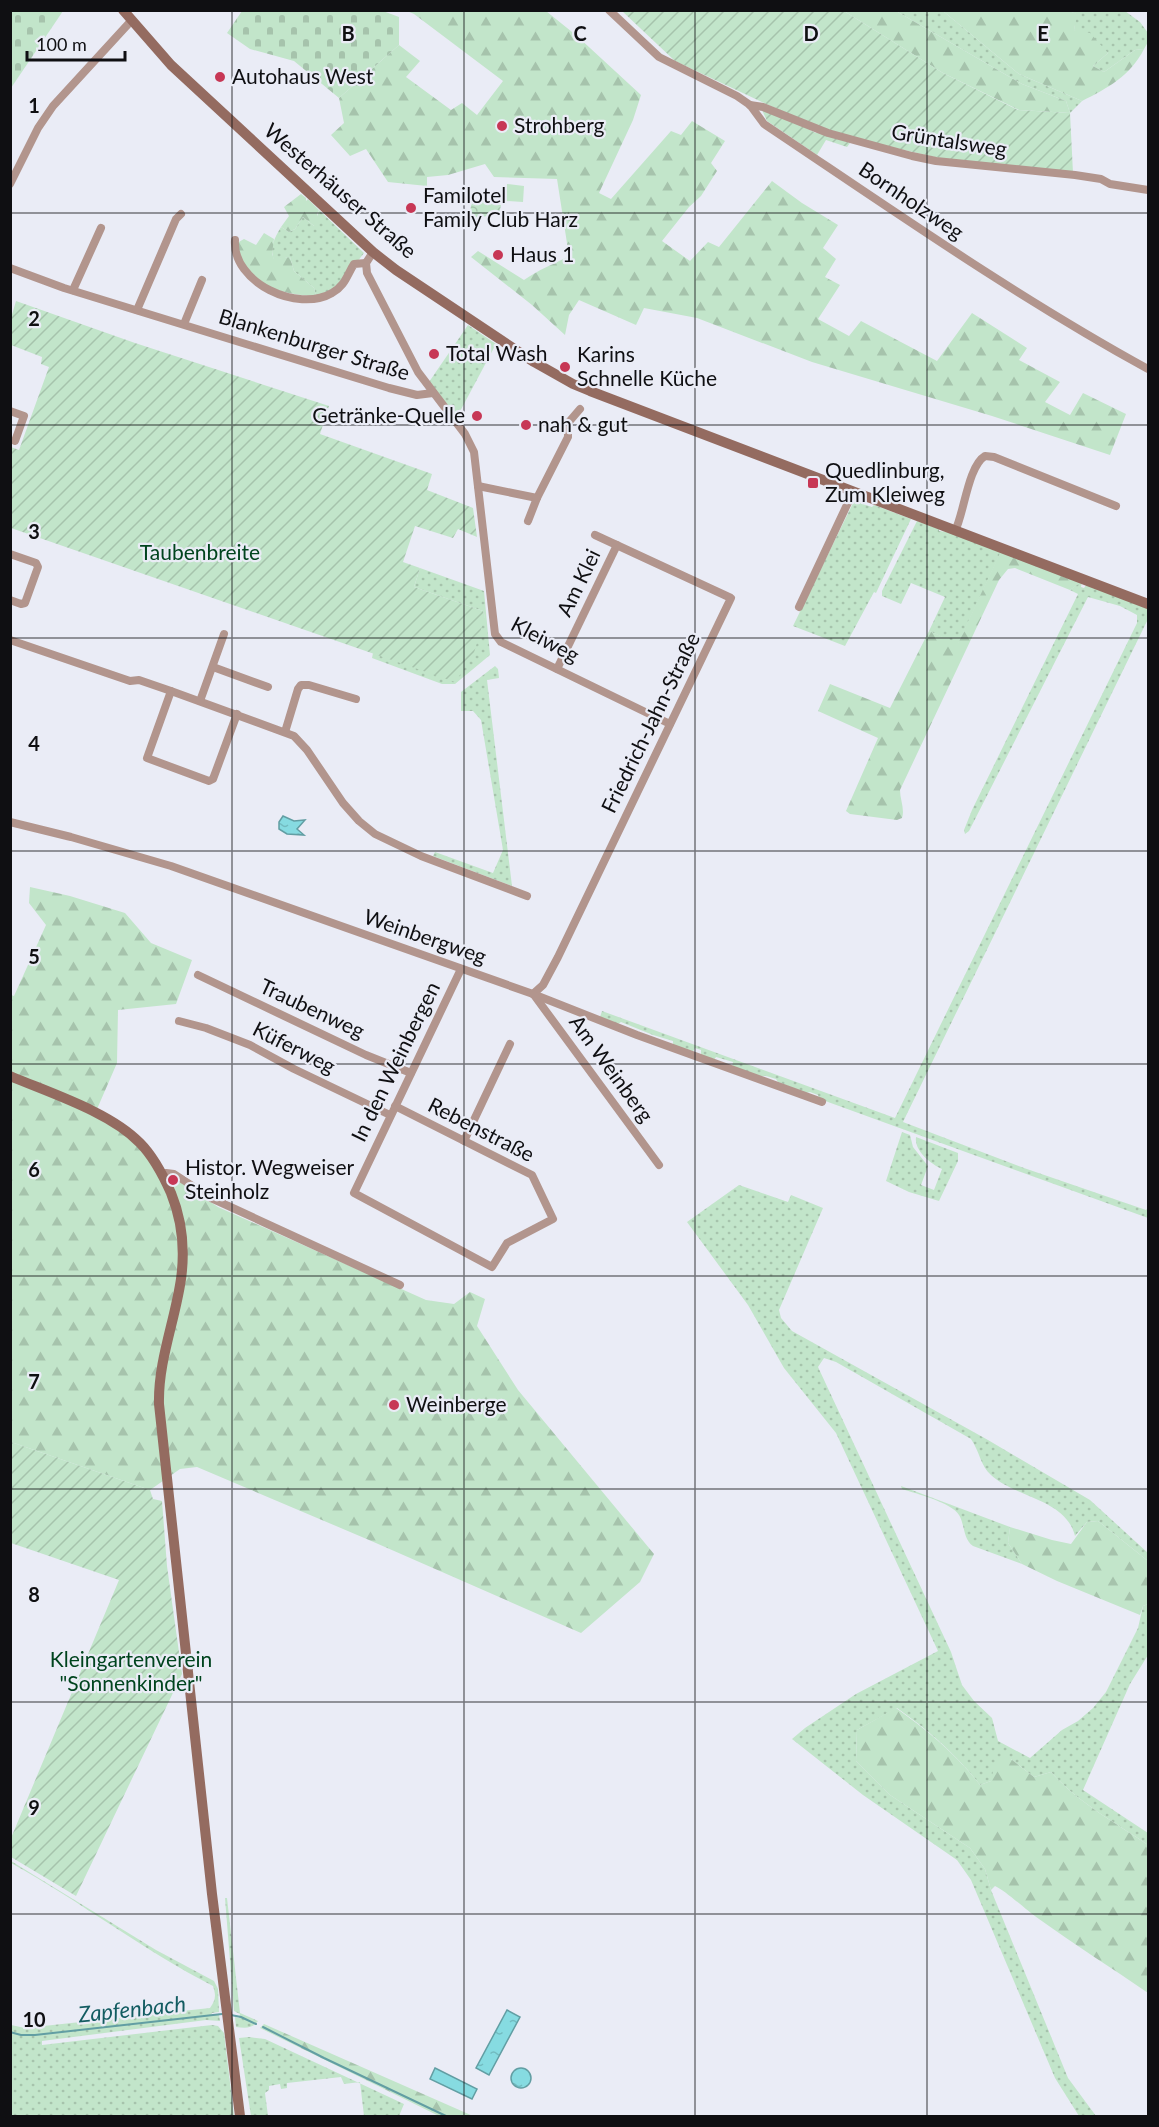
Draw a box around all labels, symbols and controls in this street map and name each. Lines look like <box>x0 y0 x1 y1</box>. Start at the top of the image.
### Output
text: B <box>341 21 355 45</box>
text: C <box>573 21 587 45</box>
text: D <box>803 21 819 45</box>
text: E <box>1037 21 1049 45</box>
scale bar <box>27 24 124 62</box>
text: 100 m <box>36 33 87 55</box>
place label: Autohaus West <box>232 63 374 88</box>
marker: Autohaus West <box>213 70 227 84</box>
text: 1 <box>28 93 40 117</box>
place label: Strohberg <box>514 112 605 137</box>
street label: Westerhäuser Straße <box>260 117 422 263</box>
street label: Grüntalsweg <box>890 118 1009 161</box>
marker: Strohberg <box>495 119 509 133</box>
street label: Bornholzweg <box>855 156 969 244</box>
place label: Familotel Family Club Harz <box>423 182 578 231</box>
marker: Familotel Family Club Harz <box>404 201 418 215</box>
place label: Haus 1 <box>510 241 575 266</box>
marker: Haus 1 <box>491 248 505 262</box>
street label: Blankenburger Straße <box>216 303 413 385</box>
text: 2 <box>28 306 40 330</box>
place label: Total Wash <box>446 340 547 365</box>
place label: Karins Schnelle Küche <box>577 341 717 390</box>
marker: Total Wash <box>427 347 441 361</box>
marker: Karins Schnelle Küche <box>558 360 572 374</box>
place label: Getränke-Quelle <box>312 402 465 427</box>
marker: Getränke-Quelle <box>470 409 484 423</box>
place label: nah & gut <box>538 411 628 436</box>
marker: nah & gut <box>519 418 533 432</box>
place label: Quedlinburg, Zum Kleiweg <box>825 457 945 506</box>
marker: Quedlinburg, Zum Kleiweg <box>806 476 820 490</box>
text: 3 <box>28 519 40 543</box>
park label: Taubenbreite <box>140 539 260 564</box>
street label: Am Klei <box>551 545 605 620</box>
street label: Kleiweg <box>507 610 584 667</box>
street label: Friedrich-Jahn-Straße <box>595 628 704 817</box>
text: 4 <box>28 731 40 755</box>
street label: Weinbergweg <box>361 903 490 968</box>
text: 5 <box>28 944 40 968</box>
street label: Traubenweg <box>256 973 369 1043</box>
street label: In den Weinbergen <box>345 977 444 1145</box>
street label: Am Weinberg <box>565 1010 659 1127</box>
street label: Küferweg <box>249 1015 340 1078</box>
street label: Rebenstraße <box>424 1091 539 1166</box>
place label: Histor. Wegweiser Steinholz <box>185 1154 354 1203</box>
text: 6 <box>28 1157 40 1181</box>
marker: Histor. Wegweiser Steinholz <box>166 1173 180 1187</box>
text: 7 <box>28 1369 40 1393</box>
place label: Weinberge <box>406 1391 507 1416</box>
marker: Weinberge <box>387 1398 401 1412</box>
text: 8 <box>28 1582 40 1606</box>
park label: Kleingartenverein "Sonnenkinder" <box>50 1646 212 1695</box>
text: 9 <box>28 1795 40 1819</box>
water label: Zapfenbach <box>76 1989 187 2028</box>
text: 10 <box>22 2007 46 2031</box>

